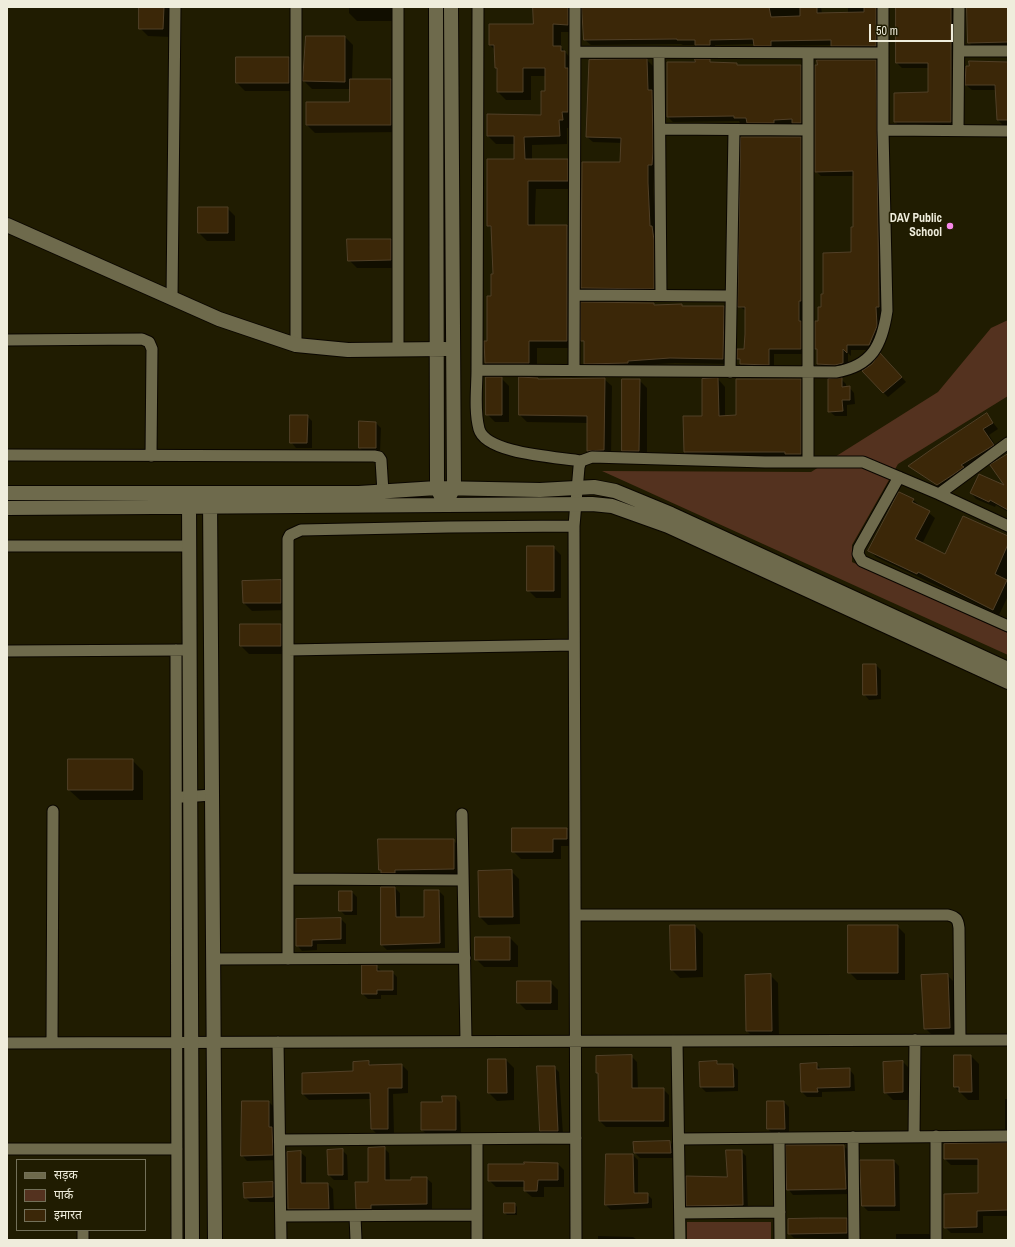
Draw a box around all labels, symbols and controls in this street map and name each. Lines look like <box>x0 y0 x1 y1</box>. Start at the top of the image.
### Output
scale bar <box>871 16 955 42</box>
text: 50 m <box>876 23 898 39</box>
place label: DAV Public School <box>890 212 942 240</box>
marker: DAV Public School <box>945 221 955 231</box>
legend <box>16 1159 146 1231</box>
text: सड़क <box>54 1167 78 1183</box>
text: पार्क <box>54 1187 73 1203</box>
text: इमारत <box>54 1207 82 1223</box>

